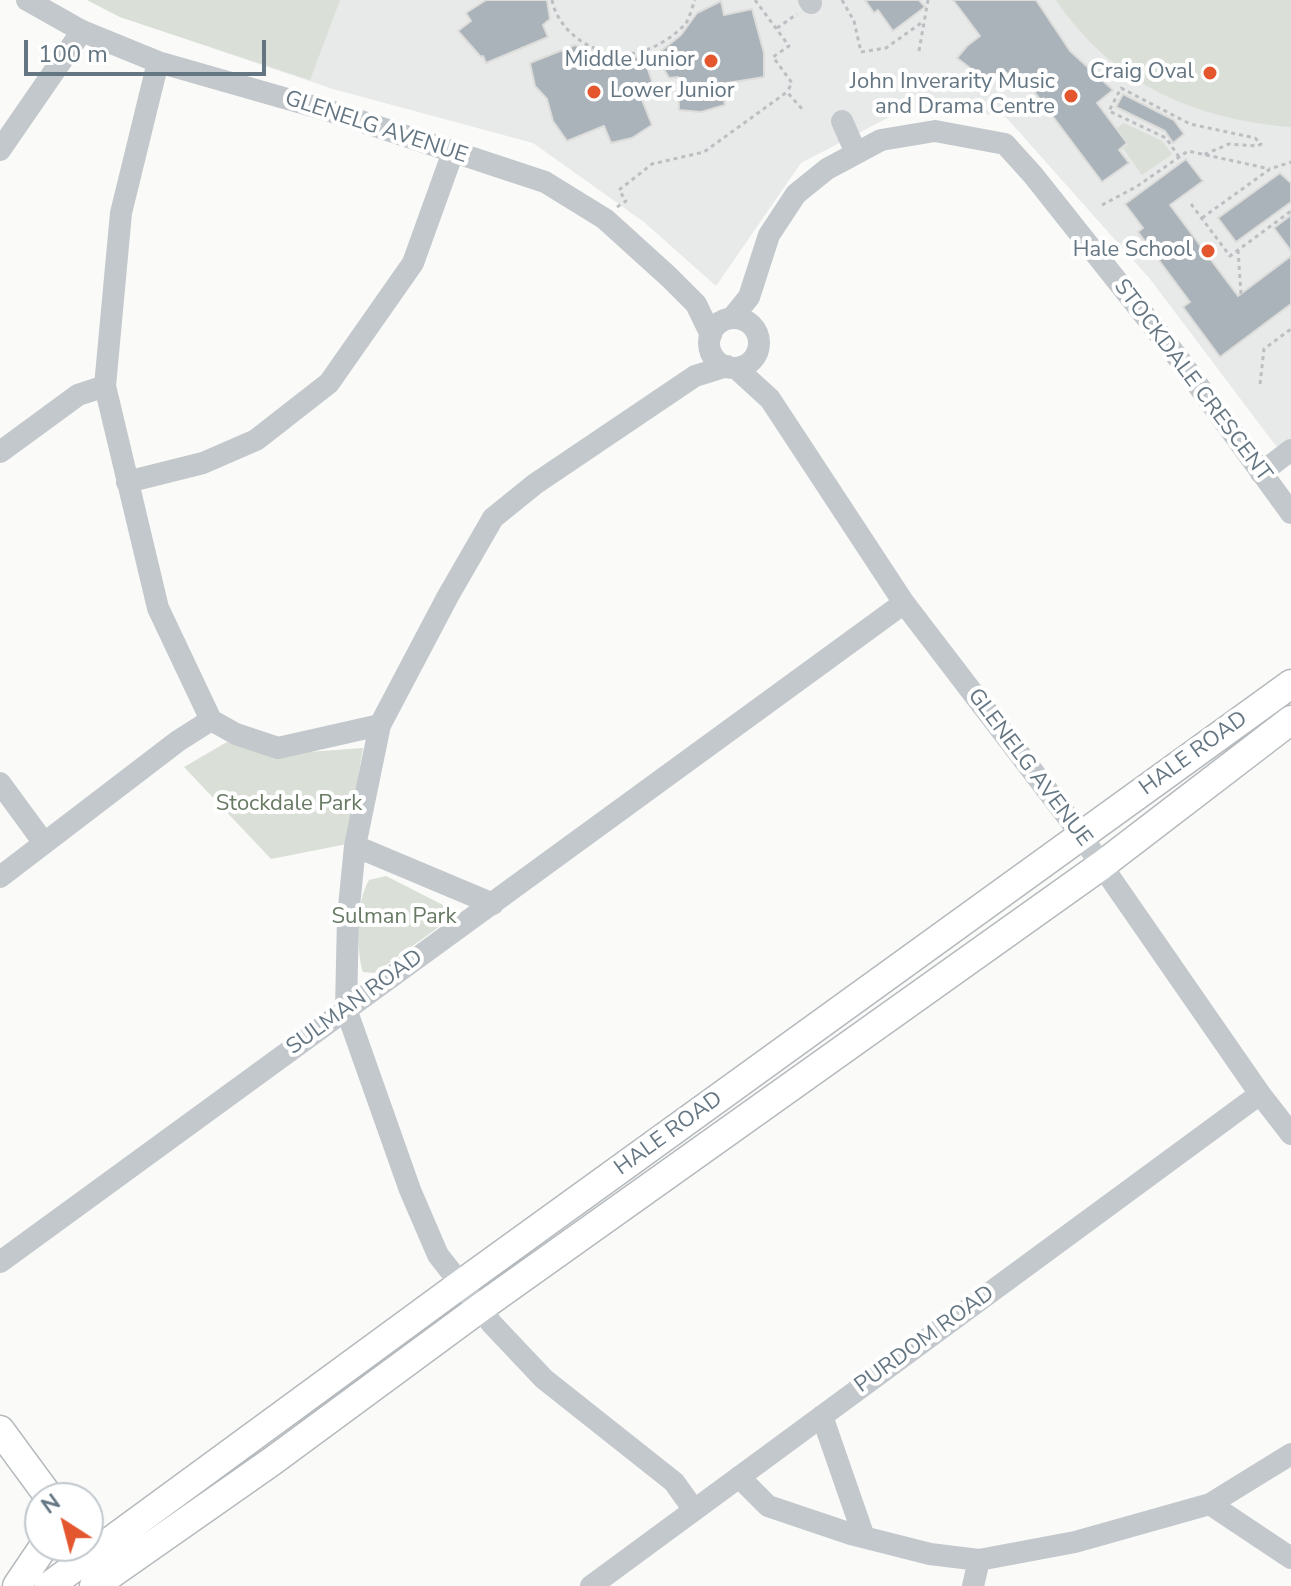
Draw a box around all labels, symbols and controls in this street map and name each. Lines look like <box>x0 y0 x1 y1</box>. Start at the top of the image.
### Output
scale bar <box>28 24 270 74</box>
text: 100 m <box>38 38 108 70</box>
place label: Middle Junior <box>564 48 695 74</box>
marker: Middle Junior <box>702 52 720 70</box>
place label: Craig Oval <box>1090 60 1194 86</box>
marker: Craig Oval <box>1201 64 1219 82</box>
place label: John Inverarity Music and Drama Centre <box>850 70 1055 122</box>
place label: Lower Junior <box>610 79 735 105</box>
marker: Lower Junior <box>585 83 603 101</box>
street label: GLENELG AVENUE <box>281 86 471 170</box>
marker: John Inverarity Music and Drama Centre <box>1062 87 1080 105</box>
place label: Hale School <box>1073 238 1192 264</box>
marker: Hale School <box>1199 242 1217 260</box>
street label: STOCKDALE CRESCENT <box>1107 275 1277 487</box>
street label: GLENELG AVENUE <box>961 684 1097 852</box>
street label: HALE ROAD <box>1135 706 1253 802</box>
park label: Stockdale Park <box>216 792 362 818</box>
park label: Sulman Park <box>332 905 456 931</box>
street label: SULMAN ROAD <box>282 945 428 1061</box>
street label: HALE ROAD <box>610 1086 728 1182</box>
street label: PURDOM ROAD <box>850 1281 1000 1399</box>
north arrow <box>24 1482 104 1562</box>
text: N <box>36 1487 67 1521</box>

